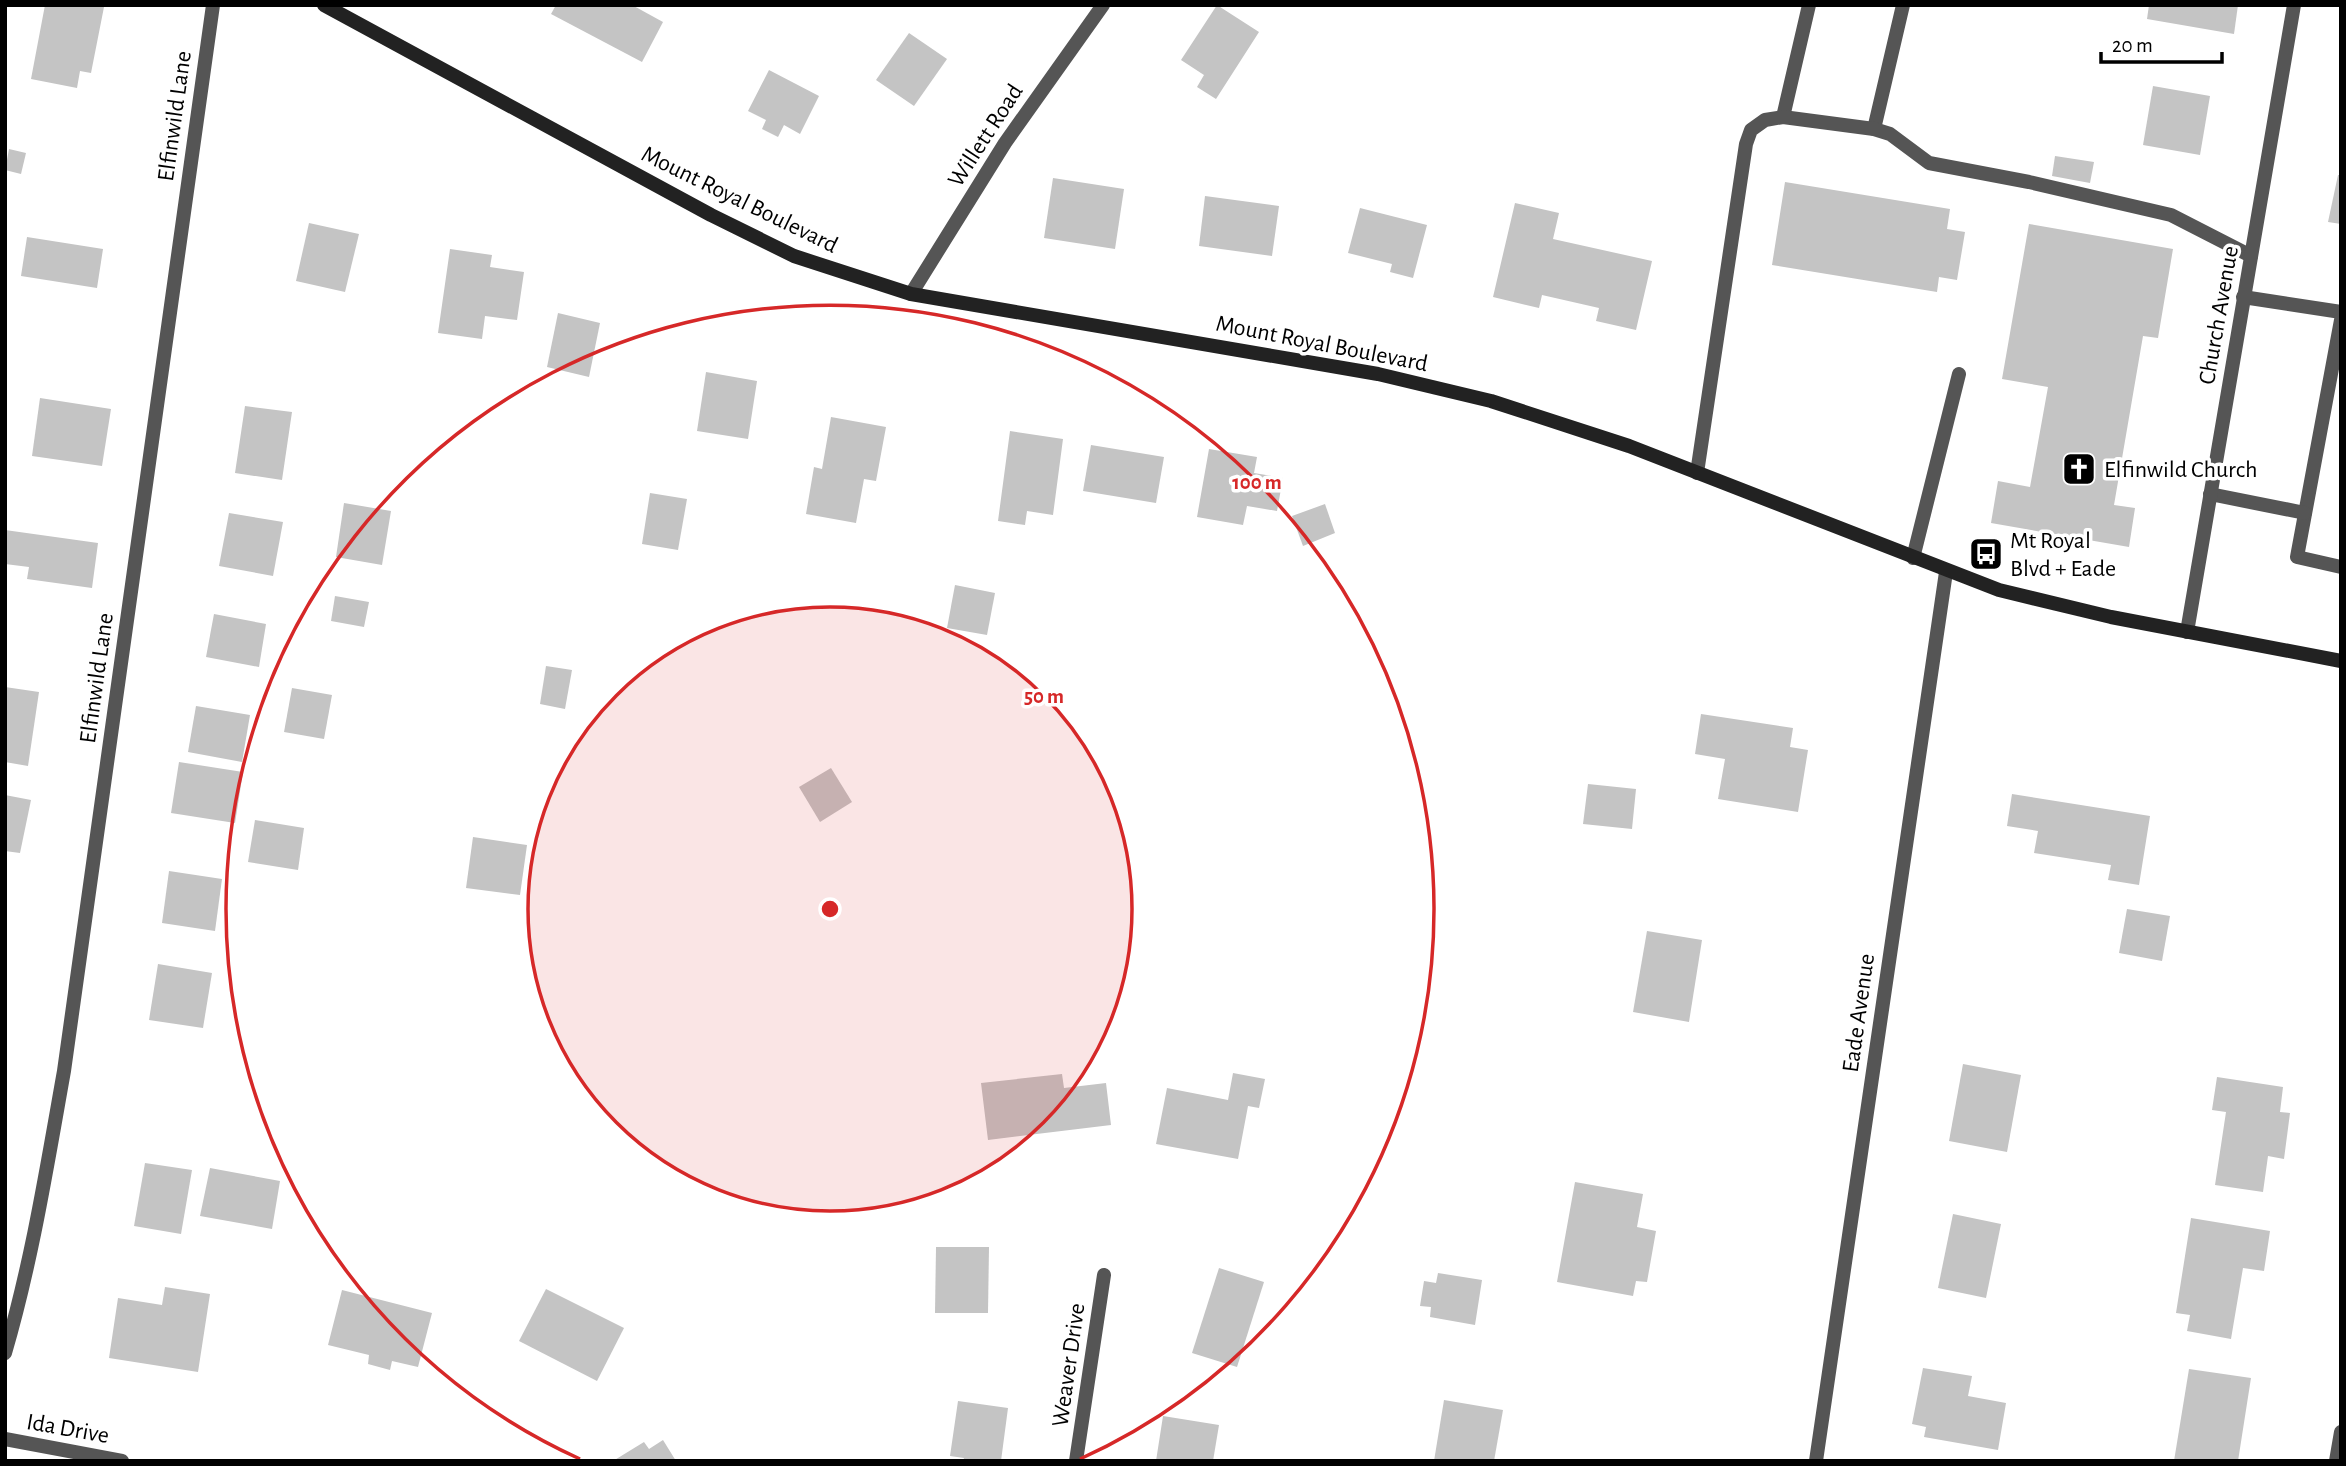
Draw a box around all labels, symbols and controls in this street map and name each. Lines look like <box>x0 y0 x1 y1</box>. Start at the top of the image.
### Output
scale bar <box>2101 21 2222 65</box>
text: 20 m <box>2112 35 2153 56</box>
street label: Elfinwild Lane <box>154 49 196 183</box>
street label: Willett Road <box>944 80 1028 191</box>
street label: Mount Royal Boulevard <box>637 142 842 258</box>
street label: Church Avenue <box>2195 244 2243 386</box>
street label: Mount Royal Boulevard <box>1214 312 1430 376</box>
church icon: Elfinwild Church <box>2060 450 2098 488</box>
place label: Elfinwild Church <box>2104 458 2257 482</box>
text: 100 m <box>1232 472 1282 493</box>
place label: Mt Royal Blvd + Eade <box>2010 529 2116 581</box>
bus stop icon: Mt Royal Blvd + Eade <box>1967 535 2005 573</box>
street label: Elfinwild Lane <box>76 611 118 745</box>
text: 50 m <box>1024 686 1064 707</box>
centre of rings <box>818 897 842 921</box>
street label: Eade Avenue <box>1839 952 1879 1074</box>
street label: Weaver Drive <box>1048 1302 1090 1429</box>
street label: Ida Drive <box>25 1410 111 1448</box>

